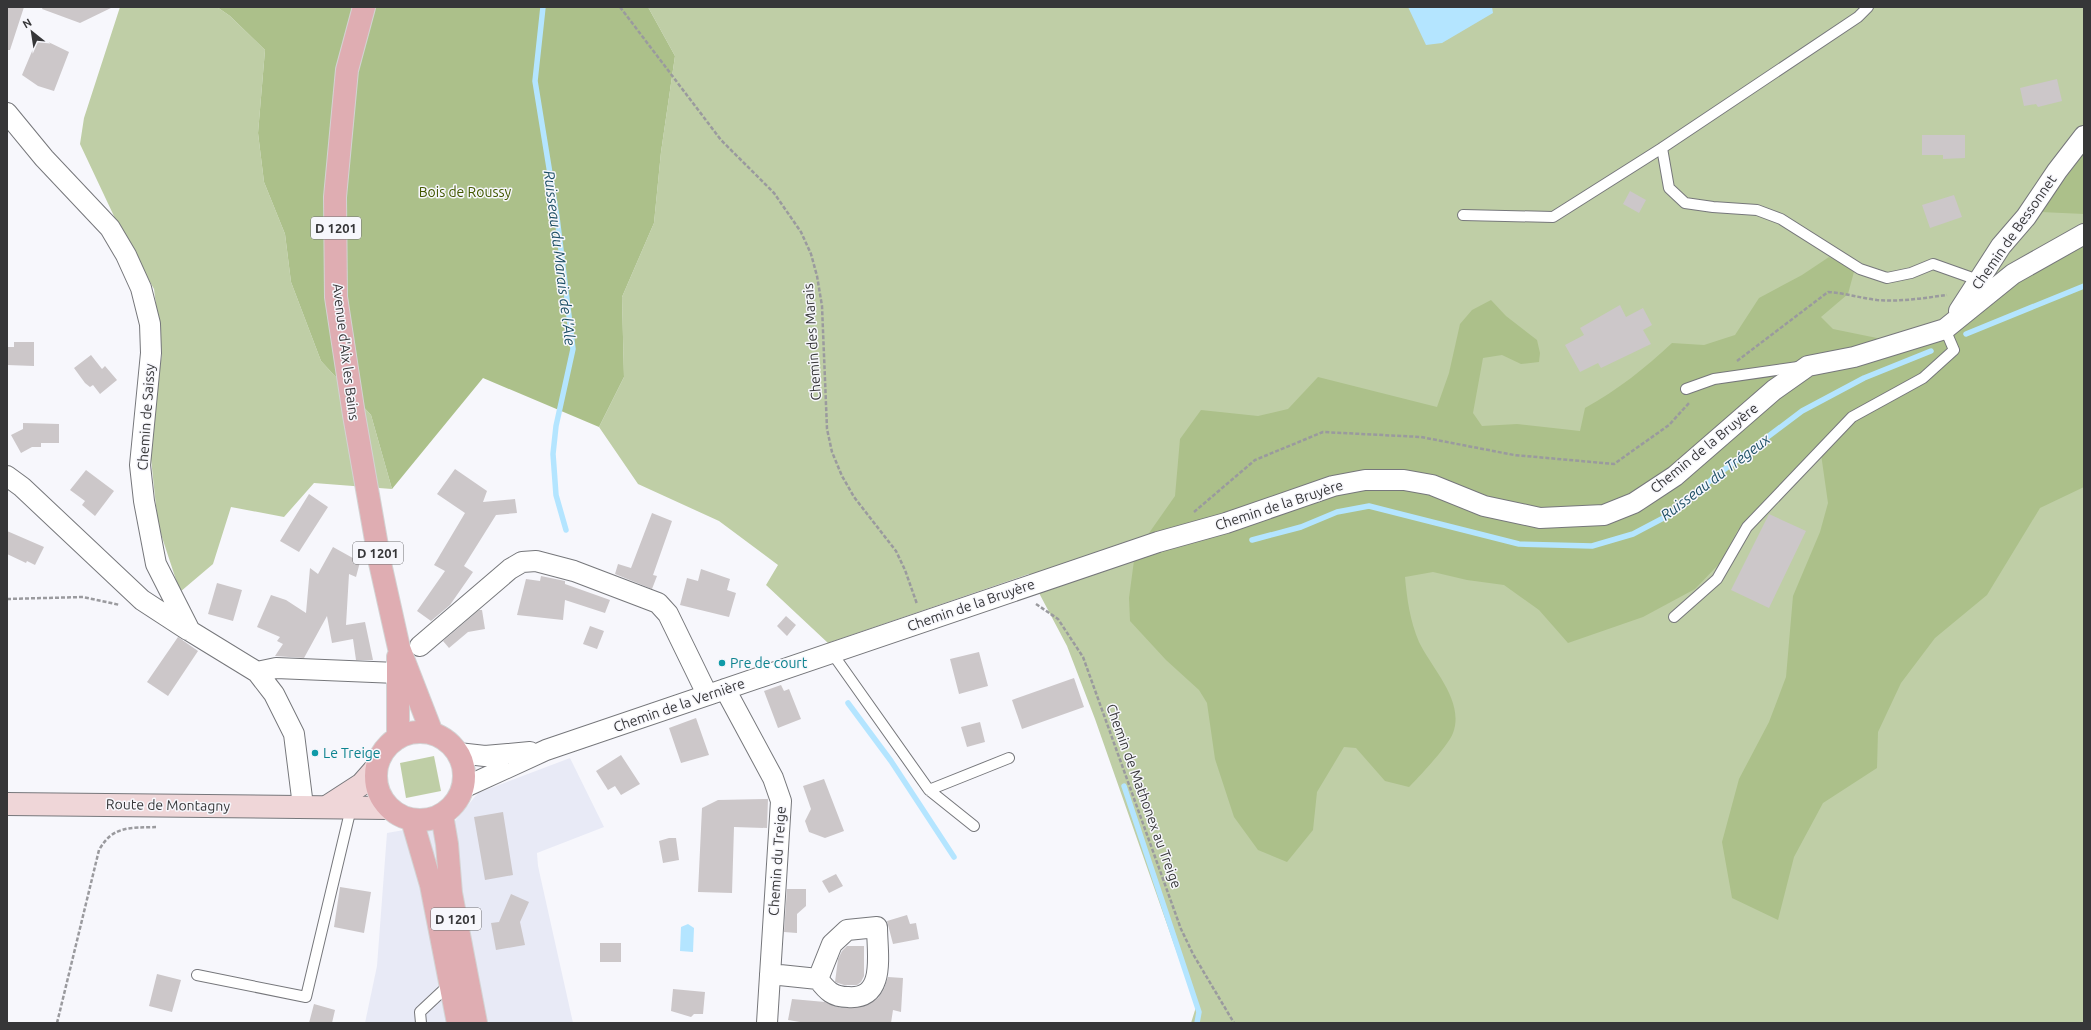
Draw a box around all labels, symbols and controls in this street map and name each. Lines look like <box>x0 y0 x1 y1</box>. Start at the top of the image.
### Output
north arrow <box>12 12 52 52</box>
text: N <box>20 16 34 31</box>
water label: Ruisseau du Marais de l'Ale <box>541 170 579 347</box>
street label: Chemin de Bessonnet <box>1968 171 2060 292</box>
park label: Bois de Roussy <box>419 184 512 200</box>
road number: D 1201 <box>311 217 361 239</box>
street label: Avenue d'Aix les Bains <box>330 283 362 421</box>
street label: Chemin des Marais <box>800 283 824 401</box>
street label: Chemin de Saissy <box>134 363 158 471</box>
street label: Chemin de la Bruyère <box>1647 400 1761 496</box>
water label: Ruisseau du Trégeux <box>1657 430 1774 524</box>
street label: Chemin de la Bruyère <box>1213 477 1345 533</box>
road number: D 1201 <box>353 542 403 564</box>
street label: Chemin de la Bruyère <box>905 576 1037 634</box>
place label: Pre de court <box>730 655 808 671</box>
marker: Pre de court <box>717 658 727 668</box>
street label: Chemin de la Vernière <box>611 675 747 735</box>
street label: Chemin de Mathonex au Treige <box>1103 702 1185 890</box>
place label: Le Treige <box>323 745 381 761</box>
marker: Le Treige <box>310 748 320 758</box>
street label: Route de Montagny <box>106 796 230 814</box>
street label: Chemin du Treige <box>765 806 789 916</box>
road number: D 1201 <box>431 908 481 930</box>

